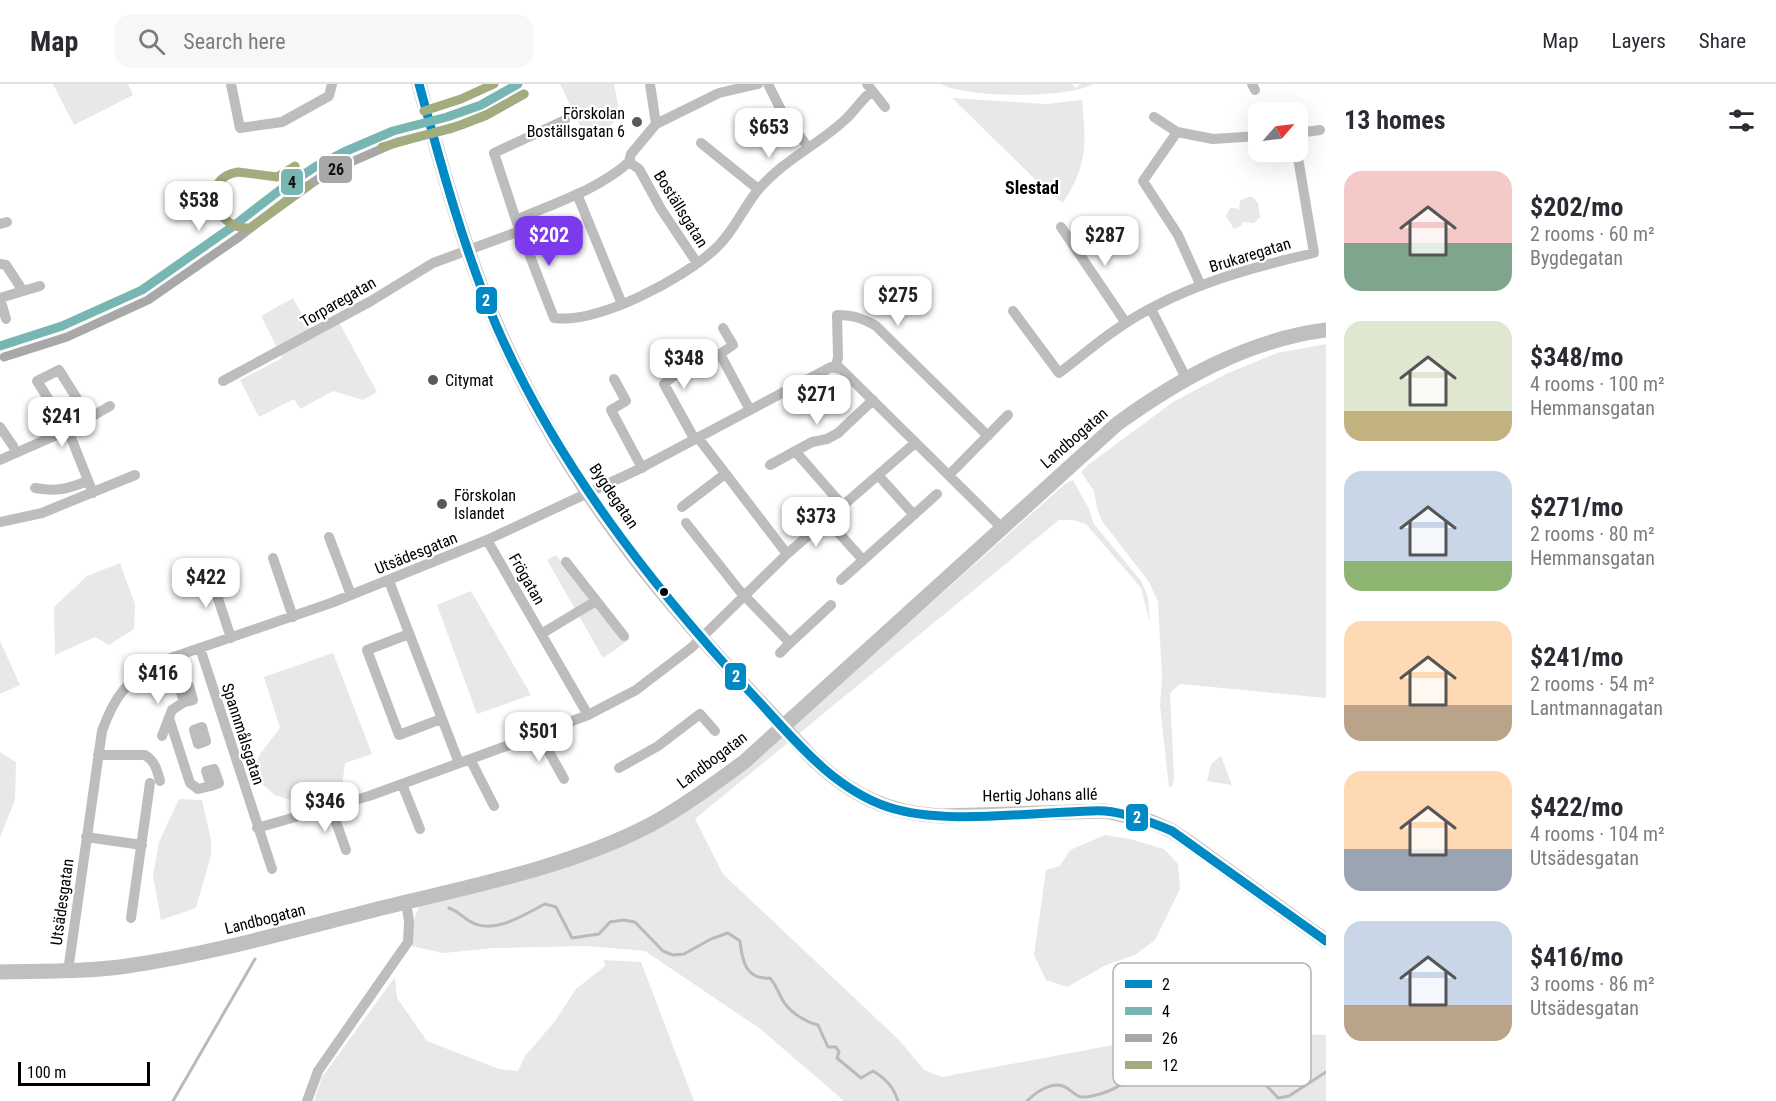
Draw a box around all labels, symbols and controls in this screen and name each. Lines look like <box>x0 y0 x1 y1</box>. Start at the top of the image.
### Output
search box <box>114 14 534 68</box>
text: Map <box>30 25 78 58</box>
icon: search <box>135 25 168 58</box>
text: Search here <box>183 29 286 54</box>
text: Map <box>1542 29 1579 53</box>
text: Layers <box>1612 29 1666 53</box>
text: Share <box>1699 29 1746 53</box>
north arrow <box>1248 102 1308 162</box>
map controls <box>1248 102 1308 162</box>
place label: Förskolan Boställsgatan 6 <box>527 104 625 141</box>
icon: filters <box>1725 104 1758 137</box>
text: 13 homes <box>1344 105 1446 135</box>
pin: $653 <box>733 108 805 159</box>
marker: Förskolan Boställsgatan 6 <box>630 115 644 129</box>
text: $653 <box>749 115 789 139</box>
line badge: 26 <box>318 155 353 184</box>
text: 26 <box>328 160 344 179</box>
street label: Boställsgatan <box>650 167 712 251</box>
line badge: 4 <box>280 168 304 196</box>
text: 4 <box>288 173 296 192</box>
district label: Slestad <box>1005 177 1059 198</box>
pin: $538 <box>163 181 235 232</box>
text: $538 <box>179 188 219 212</box>
text: $202/mo <box>1530 192 1623 222</box>
icon: home <box>1392 195 1464 267</box>
pin: $202 <box>513 216 585 267</box>
pin: $287 <box>1069 216 1141 267</box>
text: 2 rooms · 60 m² <box>1530 222 1655 246</box>
text: $202 <box>529 223 569 247</box>
text: $287 <box>1085 223 1125 247</box>
street label: Brukaregatan <box>1207 234 1293 276</box>
text: Bygdegatan <box>1530 246 1623 270</box>
street label: Torparegatan <box>297 273 379 331</box>
pin: $275 <box>862 276 934 327</box>
text: $275 <box>878 283 918 307</box>
line badge: 2 <box>475 286 498 315</box>
text: 2 <box>482 291 490 310</box>
pin: $348 <box>648 339 720 390</box>
text: $348/mo <box>1530 342 1623 372</box>
icon: home <box>1392 345 1464 417</box>
text: $348 <box>664 346 704 370</box>
place label: Citymat <box>445 371 494 390</box>
text: 4 rooms · 100 m² <box>1530 372 1665 396</box>
marker: Citymat <box>426 373 440 387</box>
pin: $271 <box>781 375 853 426</box>
text: $271 <box>797 382 837 406</box>
text: Hemmansgatan <box>1530 396 1655 420</box>
pin: $241 <box>26 397 98 448</box>
text: $241 <box>42 404 82 428</box>
street label: Landbogatan <box>1037 404 1111 472</box>
street label: Bygdegatan <box>585 460 643 532</box>
place label: Förskolan Islandet <box>454 486 516 523</box>
text: $271/mo <box>1530 492 1623 522</box>
icon: home <box>1392 495 1464 567</box>
marker: Förskolan Islandet <box>435 497 449 511</box>
pin: $373 <box>780 497 852 548</box>
text: $373 <box>796 504 836 528</box>
text: 2 rooms · 80 m² <box>1530 522 1655 546</box>
street label: Utsädesgatan <box>372 528 460 578</box>
text: Hemmansgatan <box>1530 546 1655 570</box>
street label: Frögatan <box>505 550 549 608</box>
pin: $422 <box>170 558 242 609</box>
text: $422 <box>186 565 226 589</box>
unlabelled marker <box>658 586 670 598</box>
text: $241/mo <box>1530 642 1623 672</box>
icon: home <box>1392 645 1464 717</box>
pin: $416 <box>122 654 194 705</box>
text: $416 <box>138 661 178 685</box>
line badge: 2 <box>724 662 747 691</box>
text: 2 <box>732 667 740 686</box>
text: 2 rooms · 54 m² <box>1530 672 1655 696</box>
street label: Spannmålsgatan <box>218 681 268 787</box>
text: Lantmannagatan <box>1530 696 1663 720</box>
pin: $501 <box>503 712 575 763</box>
text: $501 <box>519 719 559 743</box>
street label: Landbogatan <box>673 728 751 792</box>
pin: $346 <box>289 782 361 833</box>
street label: Hertig Johans allé <box>982 784 1098 806</box>
text: $346 <box>305 789 345 813</box>
text: $422/mo <box>1530 792 1623 822</box>
icon: home <box>1392 795 1464 867</box>
line badge: 2 <box>1125 803 1149 832</box>
text: 2 <box>1133 808 1141 827</box>
text: 4 rooms · 104 m² <box>1530 822 1665 846</box>
text: Utsädesgatan <box>1530 846 1639 870</box>
street label: Utsädesgatan <box>47 858 77 946</box>
street label: Landbogatan <box>223 900 307 938</box>
text: $416/mo <box>1530 942 1623 972</box>
icon: home <box>1392 945 1464 1017</box>
legend <box>1113 963 1311 1086</box>
text: 3 rooms · 86 m² <box>1530 972 1655 996</box>
text: 2 <box>1162 975 1170 994</box>
text: Utsädesgatan <box>1530 996 1639 1020</box>
text: 4 <box>1162 1002 1170 1021</box>
text: 26 <box>1162 1029 1178 1048</box>
text: 12 <box>1162 1056 1178 1075</box>
scale bar <box>18 1059 150 1086</box>
text: 100 m <box>27 1063 66 1082</box>

